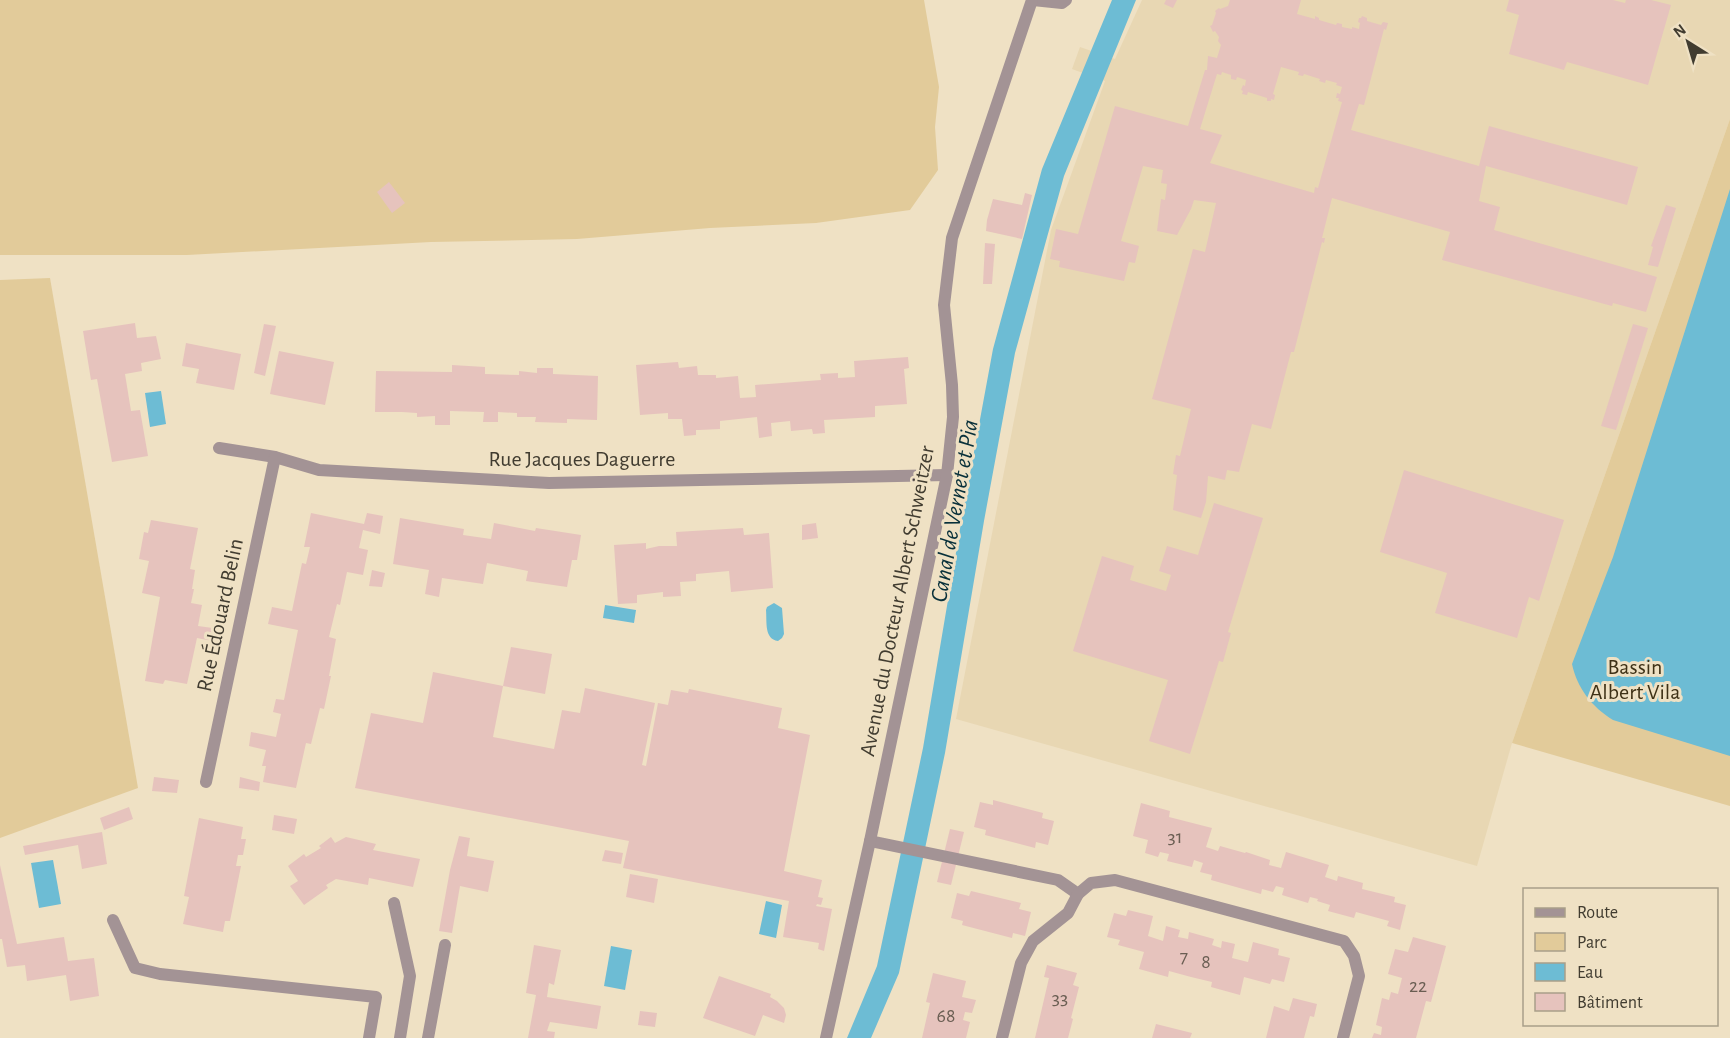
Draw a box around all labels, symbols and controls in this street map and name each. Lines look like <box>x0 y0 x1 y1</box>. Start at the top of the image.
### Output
north arrow <box>1658 12 1718 72</box>
text: N <box>1670 21 1689 41</box>
water label: Canal de Vernet et Pia <box>927 418 983 604</box>
street label: Avenue du Docteur Albert Schweitzer <box>856 444 938 758</box>
street label: Rue Jacques Daguerre <box>489 448 675 470</box>
street label: Rue Édouard Belin <box>192 536 247 694</box>
park label: Bassin Albert Vila <box>1590 656 1680 703</box>
house number: 31 <box>1167 827 1183 847</box>
legend <box>1523 888 1718 1026</box>
text: Route <box>1577 904 1618 922</box>
text: Parc <box>1577 934 1607 952</box>
house number: 7 <box>1180 947 1188 967</box>
house number: 8 <box>1201 952 1211 972</box>
text: Eau <box>1577 964 1603 982</box>
house number: 22 <box>1409 976 1427 996</box>
house number: 33 <box>1052 988 1068 1008</box>
text: Bâtiment <box>1577 994 1643 1012</box>
house number: 68 <box>937 1006 955 1026</box>

